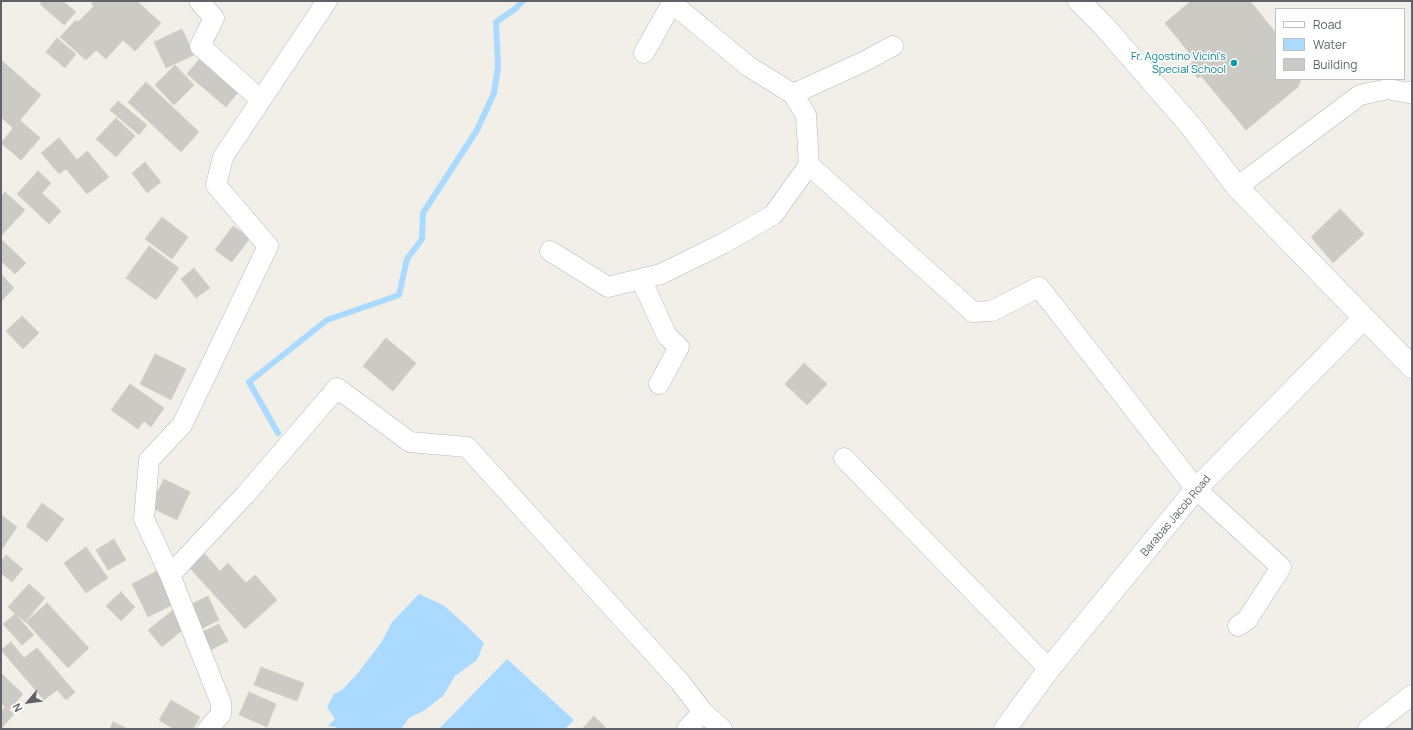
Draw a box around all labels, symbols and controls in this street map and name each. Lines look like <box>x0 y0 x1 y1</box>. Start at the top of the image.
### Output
legend <box>1275 8 1405 80</box>
text: Road <box>1313 16 1341 33</box>
text: Water <box>1313 36 1346 53</box>
place label: Fr. Agostino Vicini's Special School <box>1131 50 1226 76</box>
text: Building <box>1313 56 1357 73</box>
marker: Fr. Agostino Vicini's Special School <box>1229 58 1239 68</box>
street label: Barabas Jacob Road <box>1138 473 1214 559</box>
north arrow <box>8 682 48 722</box>
text: N <box>8 701 25 715</box>

